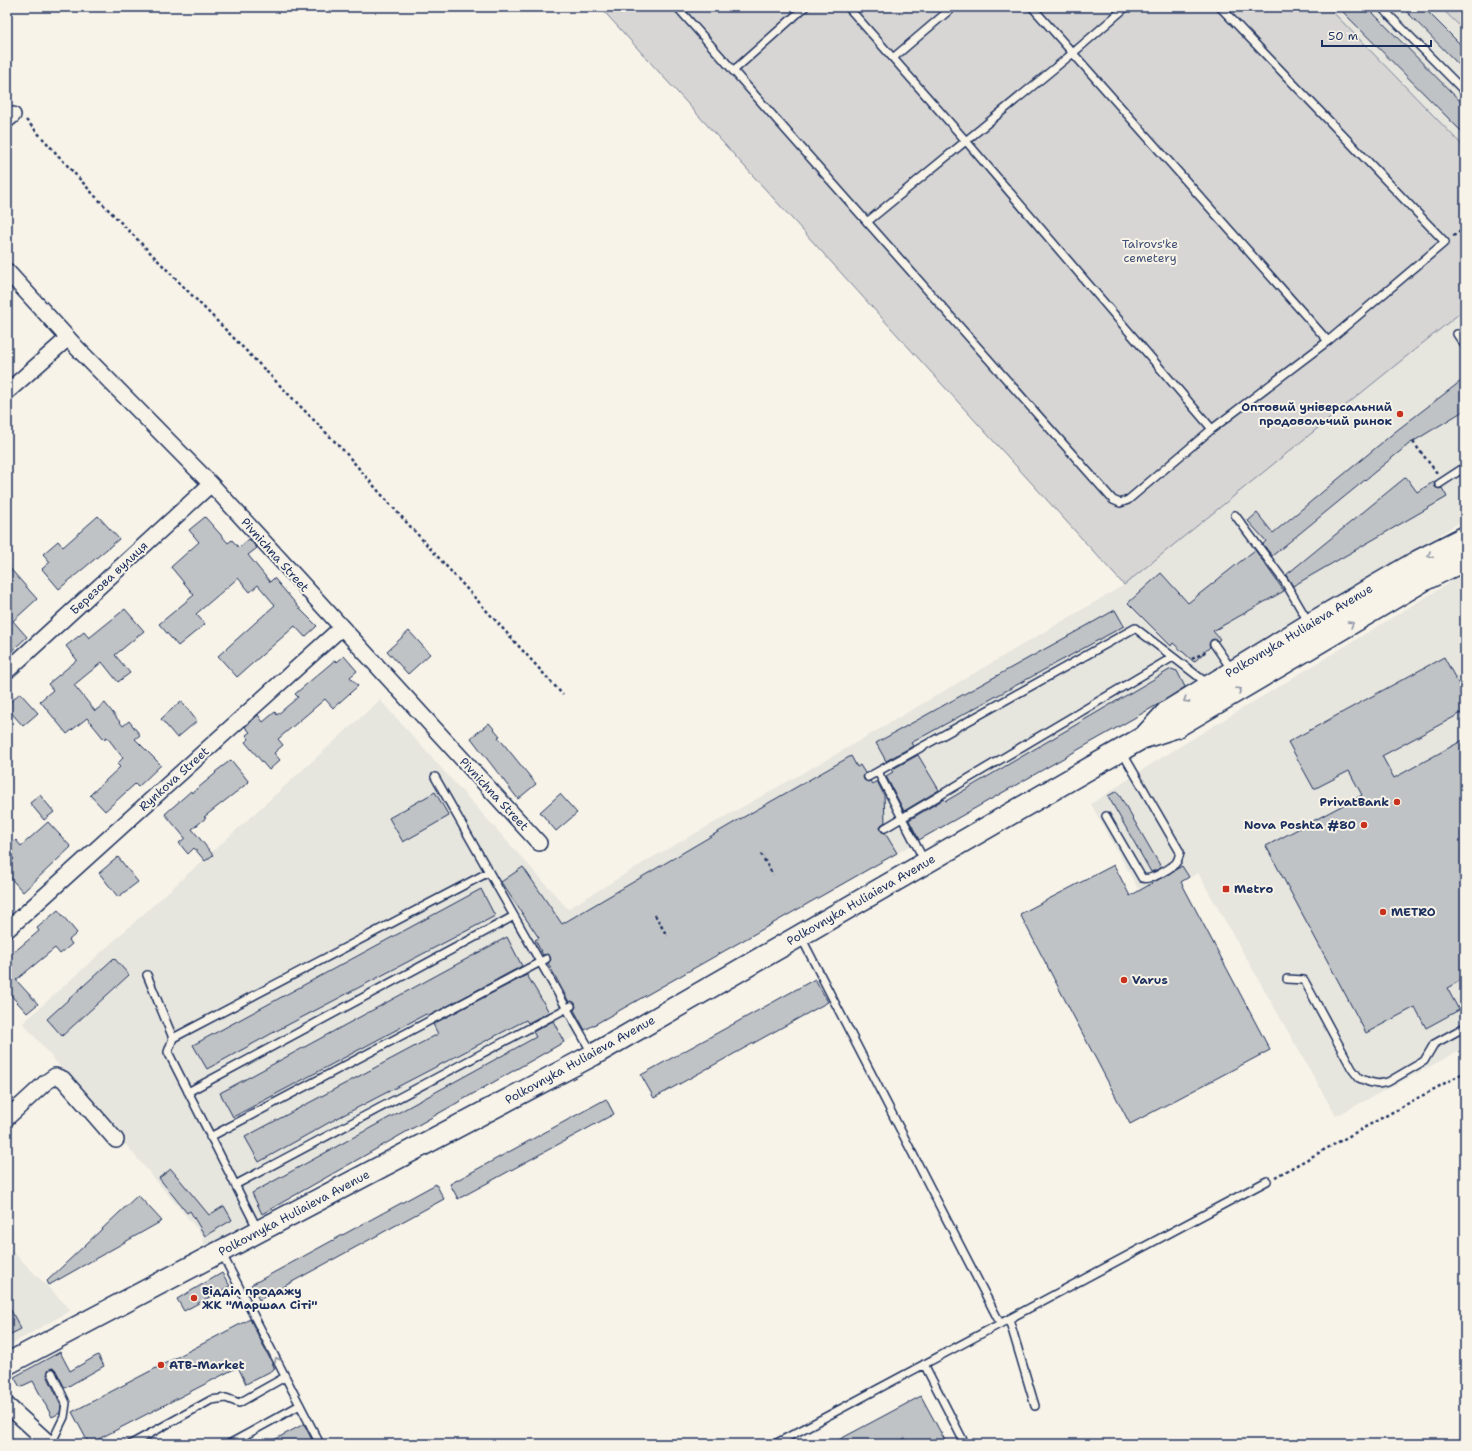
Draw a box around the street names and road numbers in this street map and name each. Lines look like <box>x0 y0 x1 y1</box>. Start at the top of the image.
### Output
street label: Pivnichna Street <box>237 515 313 595</box>
street label: Березова вулиця <box>67 538 151 618</box>
street label: Polkovnyka Huliaieva Avenue <box>1222 580 1376 681</box>
street label: Rynkova Street <box>136 743 212 815</box>
street label: Pivnichna Street <box>456 754 532 834</box>
street label: Polkovnyka Huliaieva Avenue <box>784 851 938 949</box>
street label: Polkovnyka Huliaieva Avenue <box>502 1012 658 1108</box>
street label: Polkovnyka Huliaieva Avenue <box>216 1166 373 1260</box>

